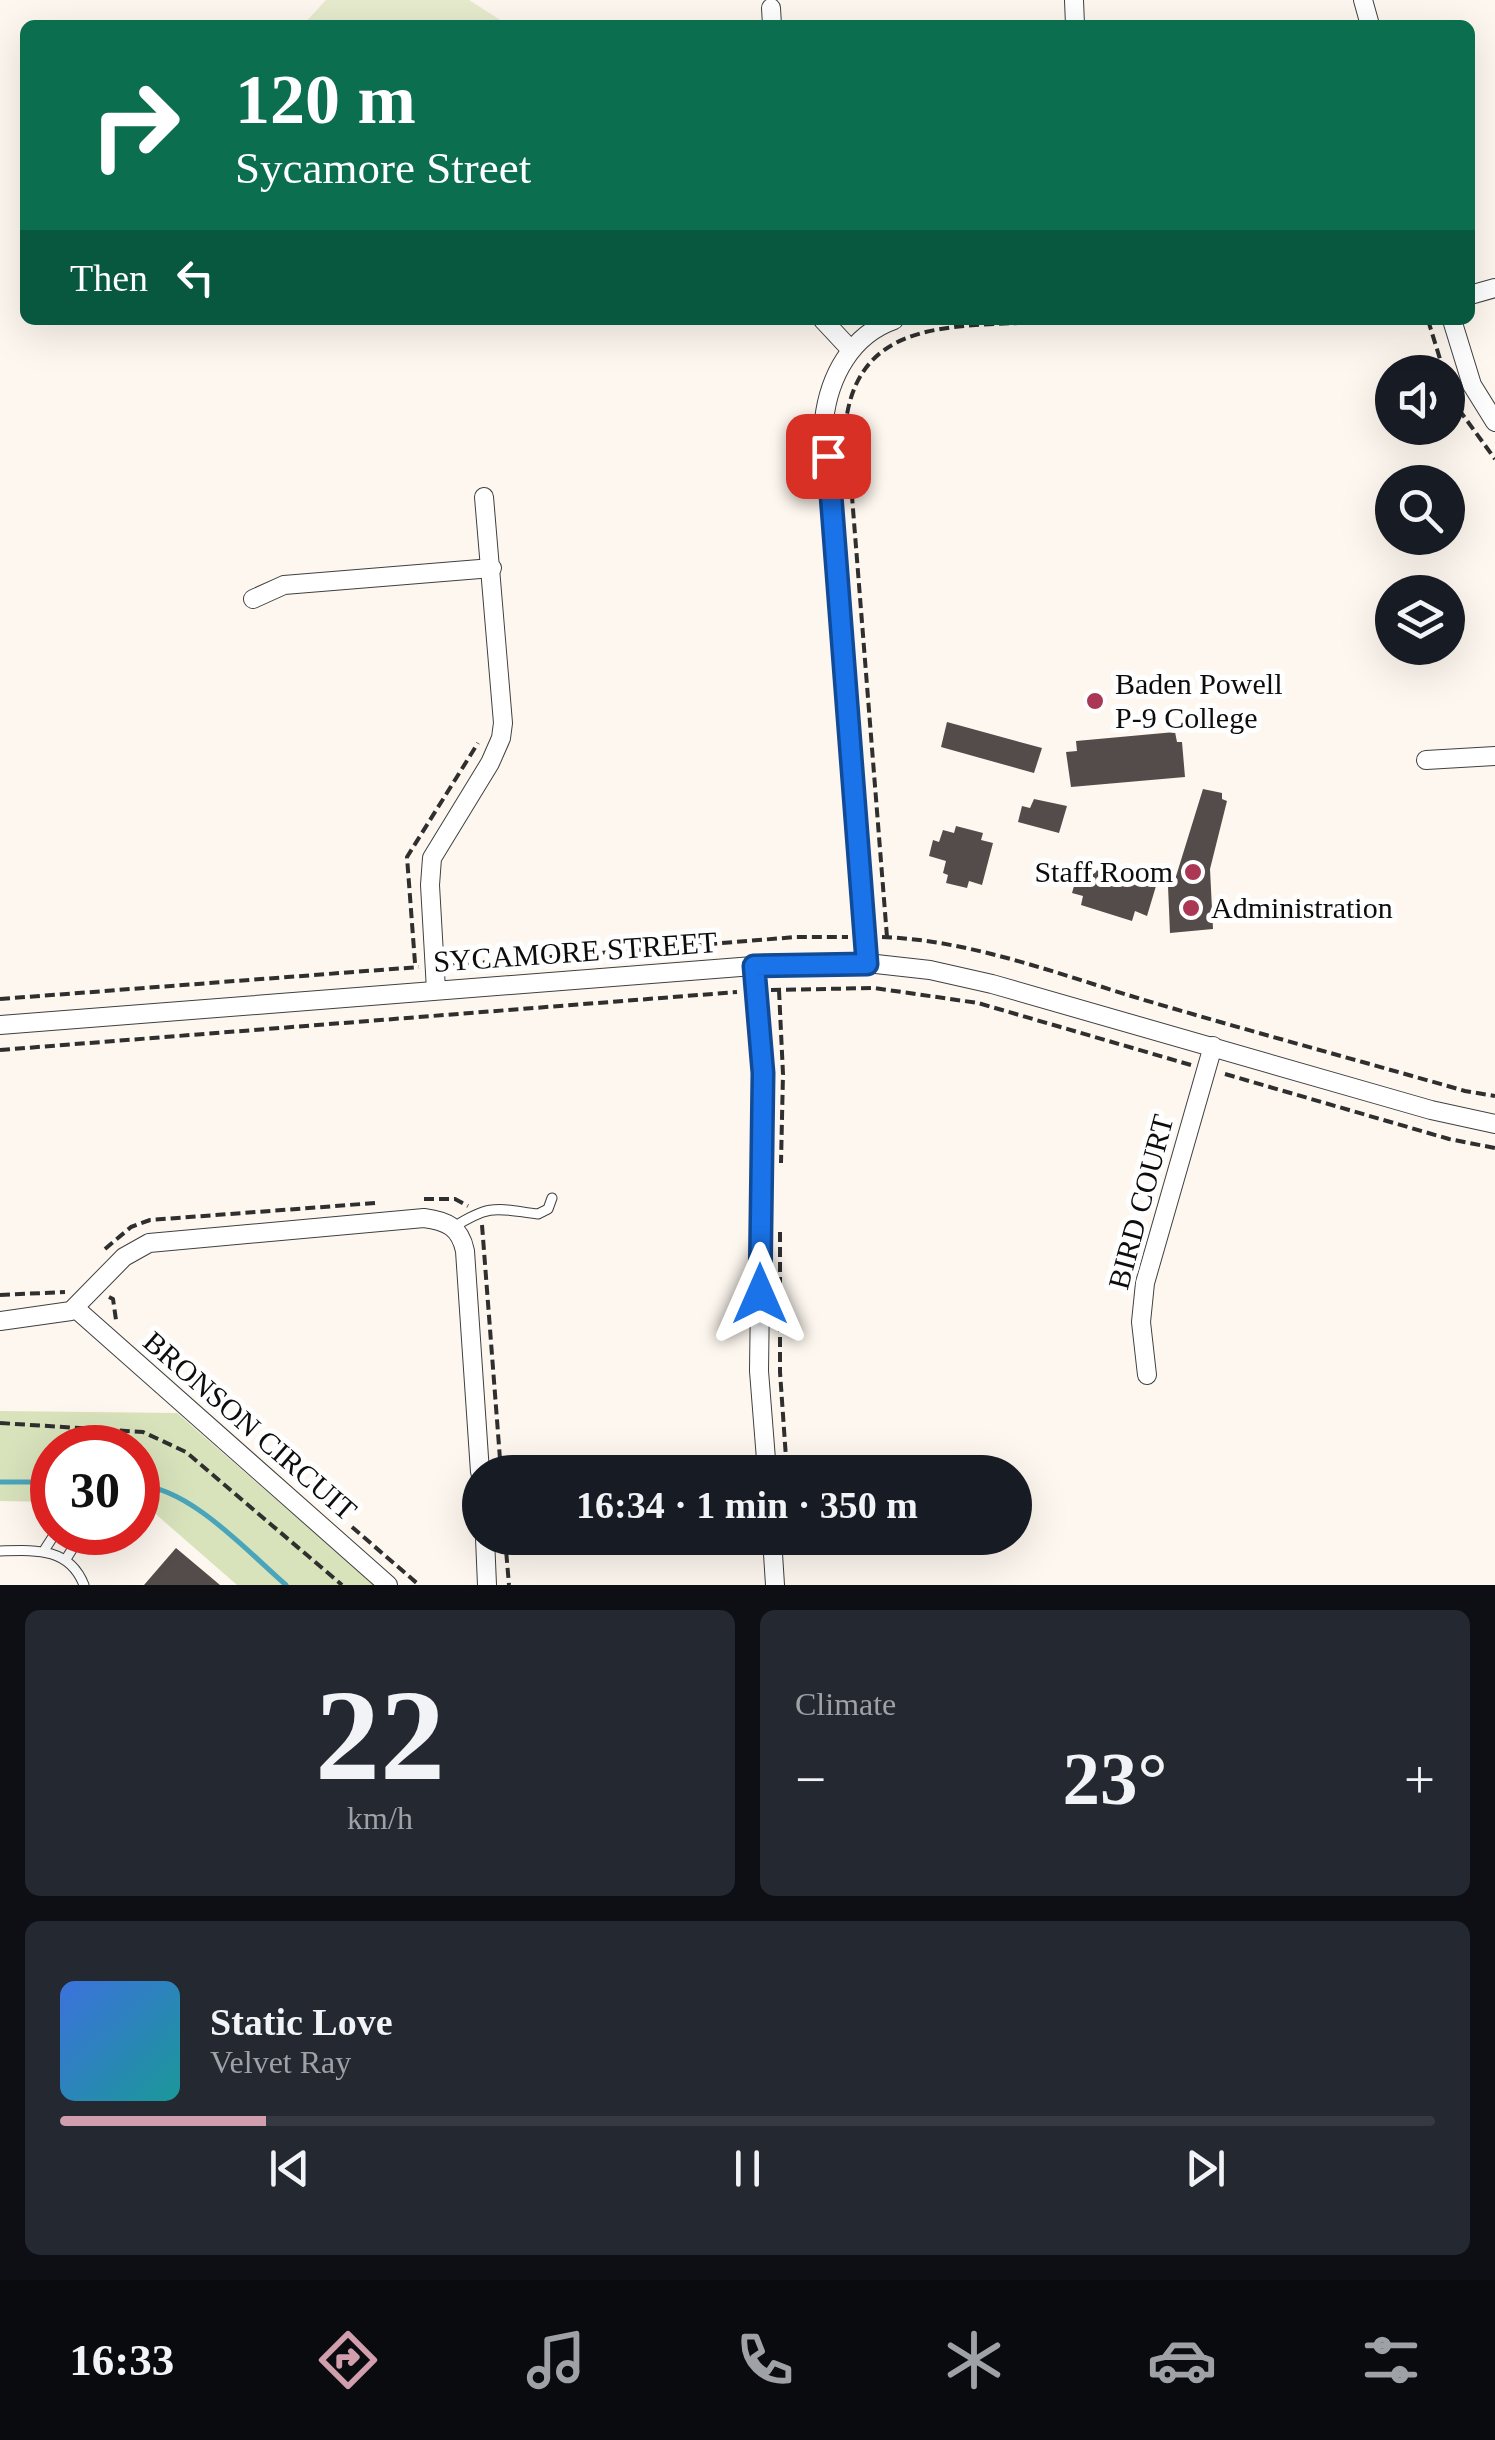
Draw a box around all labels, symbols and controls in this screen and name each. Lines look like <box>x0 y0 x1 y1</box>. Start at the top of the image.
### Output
icon: right <box>70 60 200 190</box>
text: 120 m <box>235 61 416 138</box>
text: Sycamore Street <box>235 143 531 193</box>
icon: left <box>168 250 223 305</box>
text: Then <box>70 257 148 299</box>
map controls <box>1375 355 1465 665</box>
button: sound <box>1375 355 1465 445</box>
pin <box>786 414 871 499</box>
icon: arrive <box>801 429 856 484</box>
button: search <box>1375 465 1465 555</box>
button: layers <box>1375 575 1465 665</box>
place label: Baden Powell P-9 College <box>1115 667 1282 734</box>
marker: Baden Powell P-9 College <box>1084 690 1106 712</box>
place label: Staff Room <box>1034 855 1173 888</box>
marker: Staff Room <box>1182 861 1204 883</box>
place label: Administration <box>1211 891 1393 924</box>
marker: Administration <box>1180 897 1202 919</box>
street label: SYCAMORE STREET <box>432 925 718 978</box>
street label: BIRD COURT <box>1101 1111 1180 1293</box>
position arrow <box>708 1242 812 1346</box>
street label: BRONSON CIRCUIT <box>137 1324 363 1527</box>
speed limit sign: 30 <box>30 1425 160 1555</box>
text: 16:34 · 1 min · 350 m <box>576 1484 918 1526</box>
text: 22 <box>315 1663 445 1807</box>
text: Climate <box>795 1686 896 1722</box>
text: 23° <box>1063 1737 1168 1820</box>
text: − <box>795 1749 826 1810</box>
text: + <box>1404 1749 1435 1810</box>
text: km/h <box>347 1800 413 1836</box>
text: Static Love <box>210 2001 393 2043</box>
text: Velvet Ray <box>210 2044 351 2080</box>
icon: previous <box>262 2141 317 2196</box>
icon: pause <box>720 2141 775 2196</box>
icon: next <box>1178 2141 1233 2196</box>
icon: directions <box>313 2325 383 2395</box>
icon: music <box>521 2325 591 2395</box>
icon: phone <box>730 2325 800 2395</box>
icon: climate <box>939 2325 1009 2395</box>
icon: car <box>1147 2325 1217 2395</box>
icon: filters <box>1356 2325 1426 2395</box>
text: 16:33 <box>69 2335 174 2385</box>

